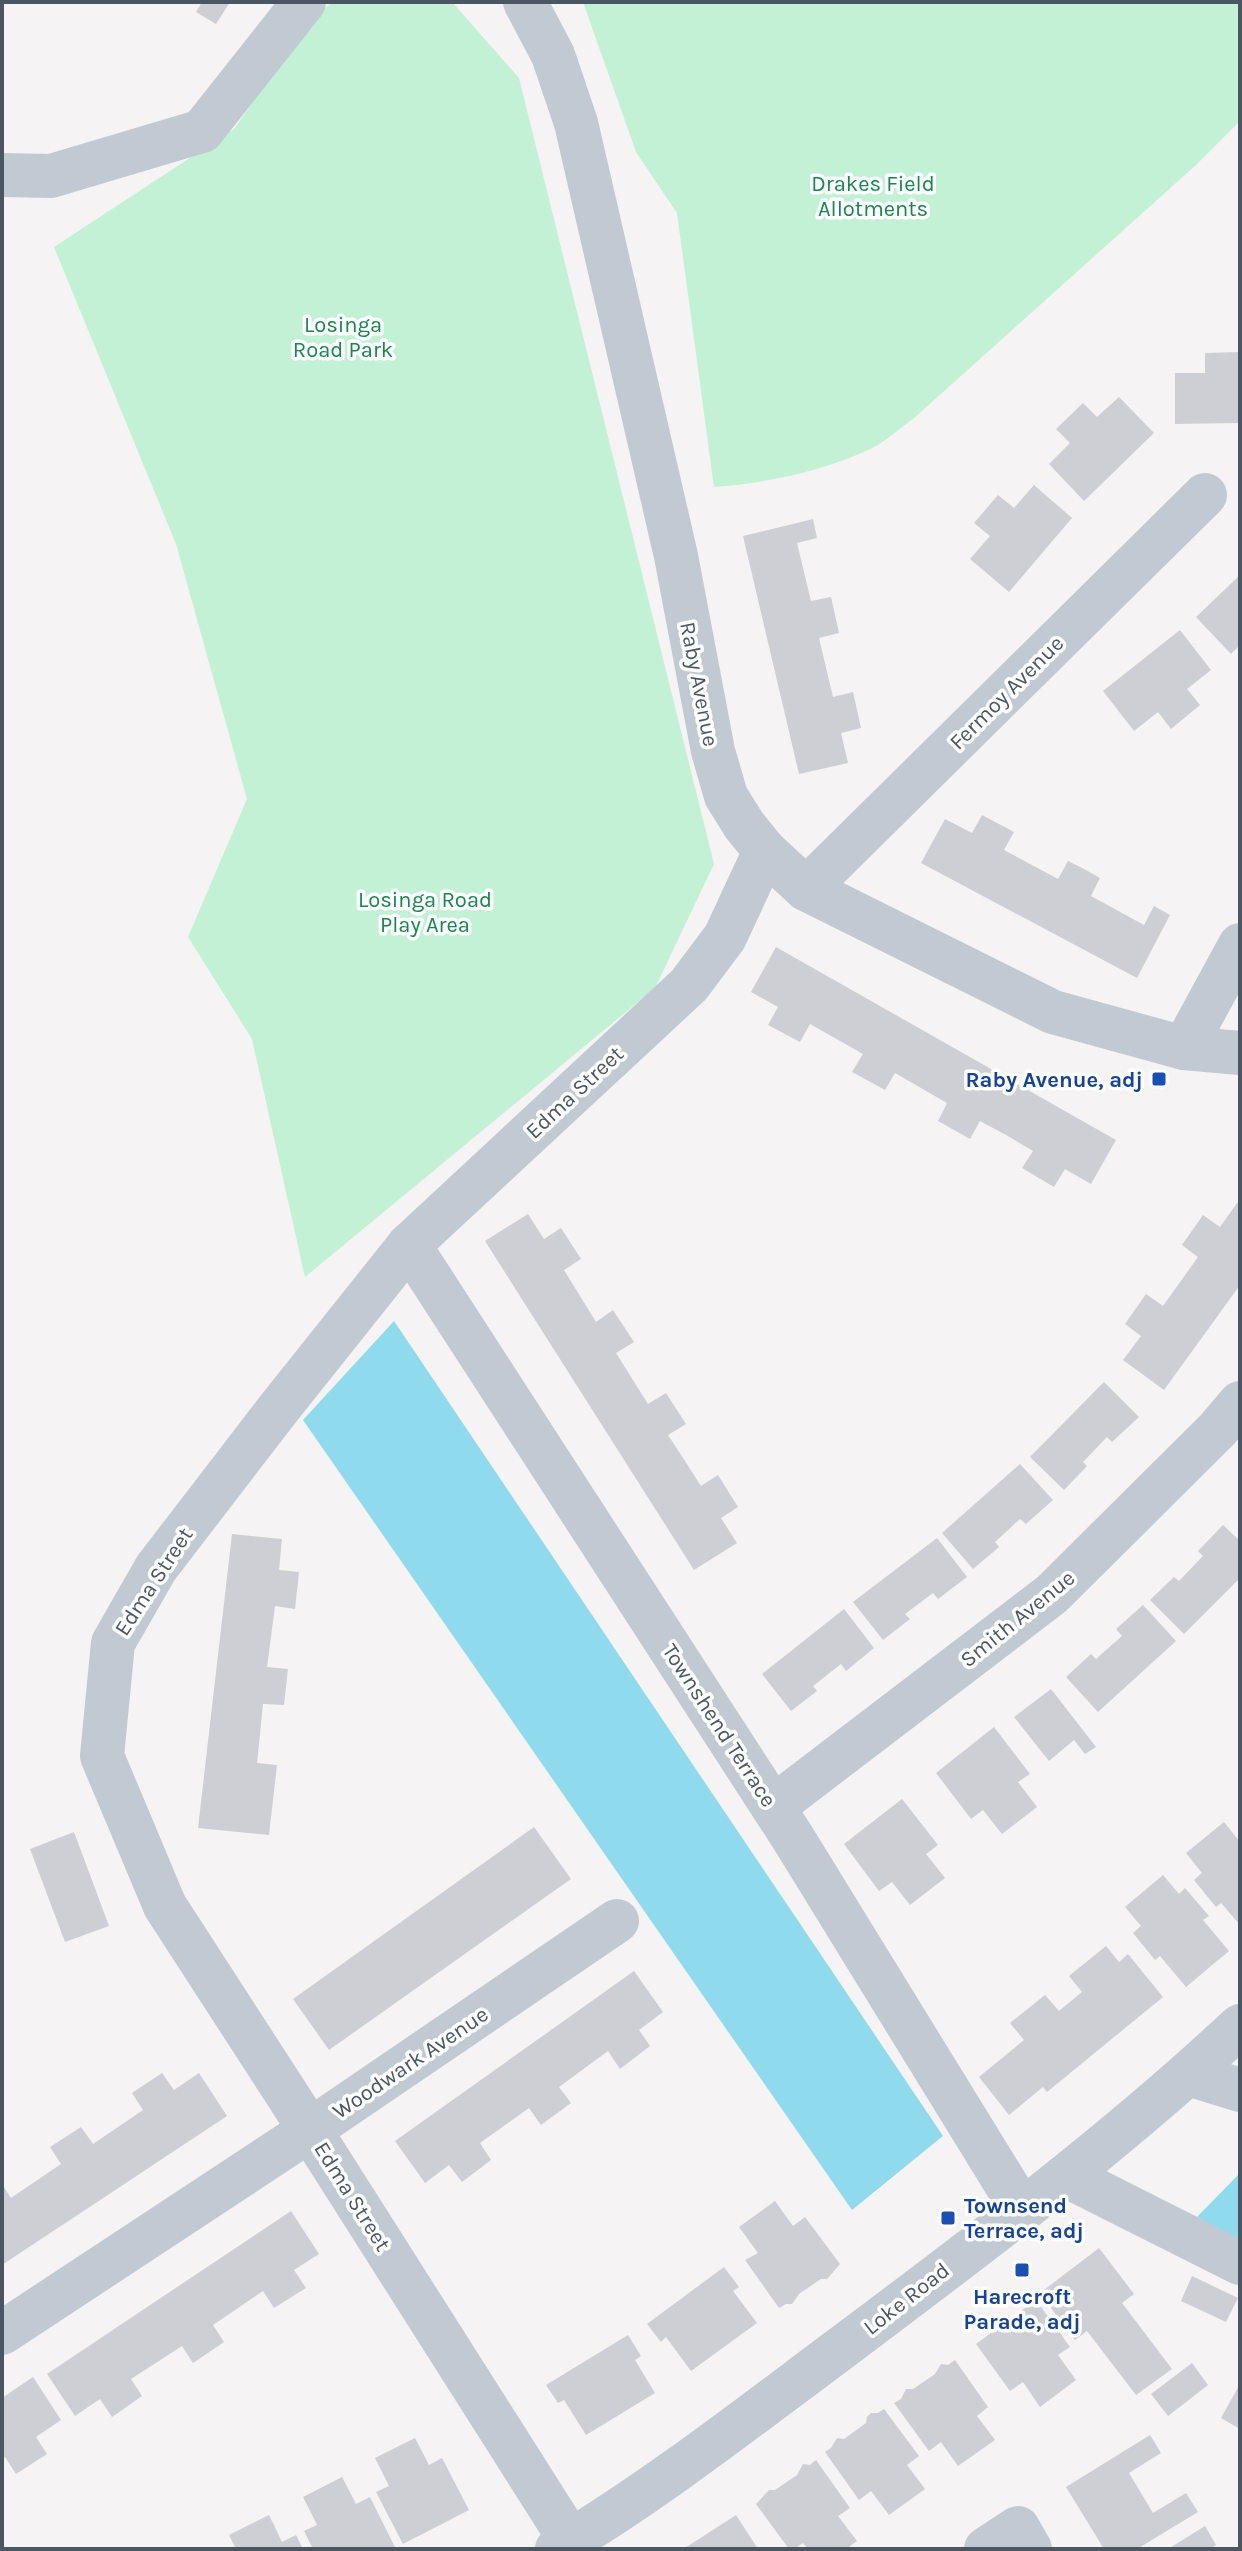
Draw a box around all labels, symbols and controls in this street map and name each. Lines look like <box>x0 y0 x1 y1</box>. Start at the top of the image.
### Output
park label: Drakes Field Allotments <box>811 171 935 222</box>
park label: Losinga Road Park <box>293 312 393 363</box>
street label: Raby Avenue <box>674 620 724 749</box>
street label: Fermoy Avenue <box>944 630 1069 755</box>
park label: Losinga Road Play Area <box>358 887 492 938</box>
street label: Edma Street <box>521 1041 629 1144</box>
place label: Raby Avenue, adj <box>965 1067 1143 1093</box>
marker: Raby Avenue, adj <box>1150 1070 1168 1088</box>
street label: Edma Street <box>109 1523 198 1641</box>
street label: Smith Avenue <box>955 1565 1080 1673</box>
street label: Townshend Terrace <box>657 1639 782 1812</box>
street label: Woodwark Avenue <box>328 2001 493 2125</box>
street label: Edma Street <box>308 2137 396 2256</box>
place label: Townsend Terrace, adj <box>964 2193 1084 2244</box>
marker: Townsend Terrace, adj <box>939 2209 957 2227</box>
street label: Loke Road <box>858 2257 955 2340</box>
marker: Harecroft Parade, adj <box>1013 2261 1031 2279</box>
place label: Harecroft Parade, adj <box>963 2284 1081 2335</box>

